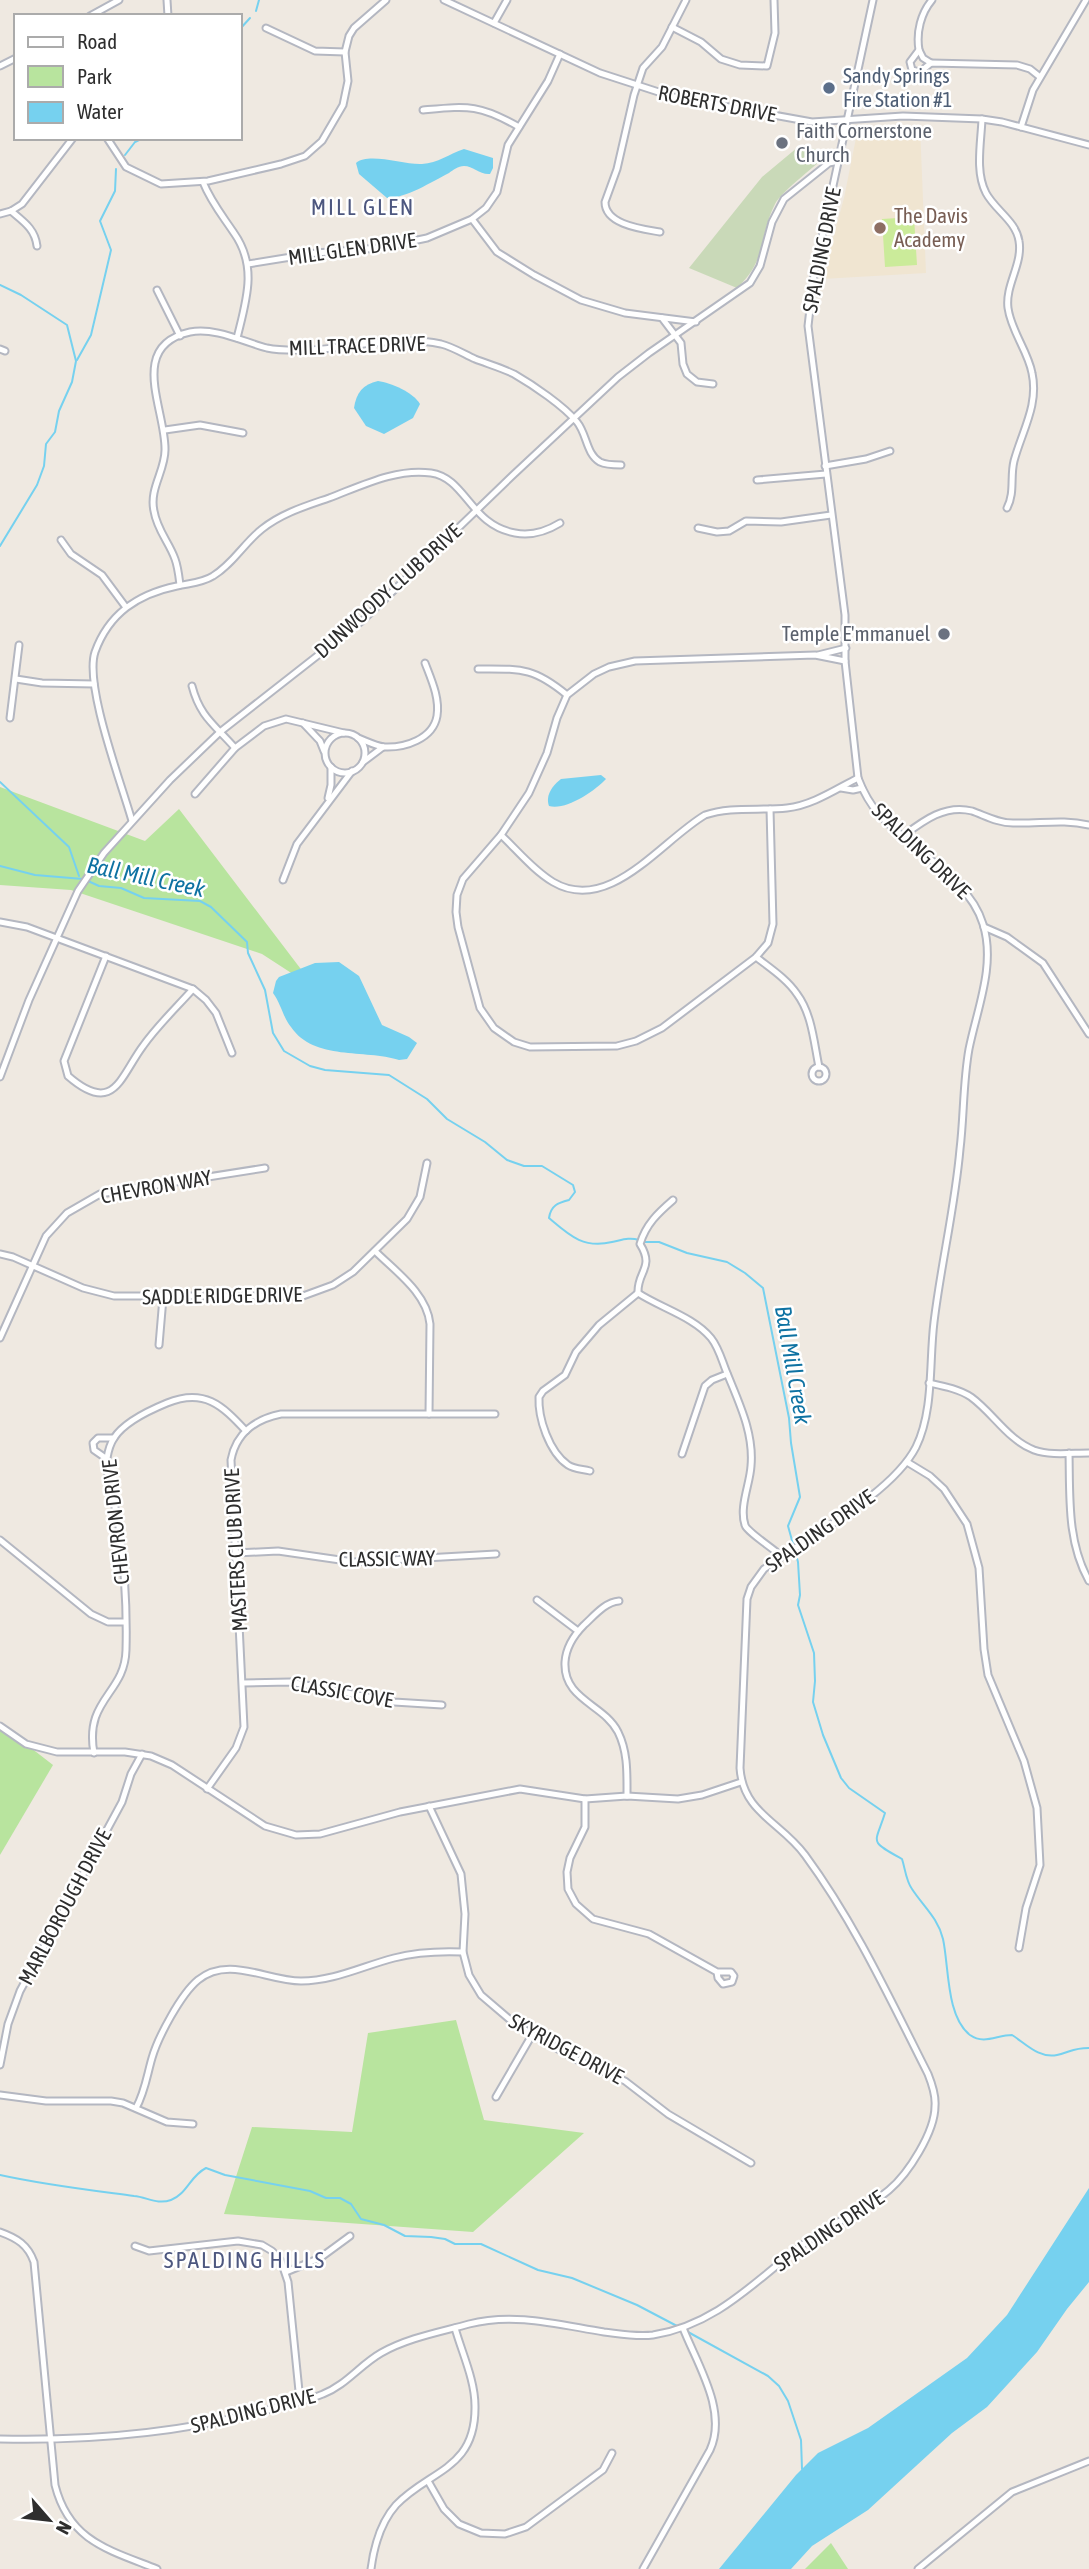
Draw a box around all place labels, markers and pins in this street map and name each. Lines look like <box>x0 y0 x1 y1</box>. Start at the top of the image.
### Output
place label: Sandy Springs Fire Station #1 <box>843 63 952 111</box>
marker: Sandy Springs Fire Station #1 <box>821 80 837 96</box>
place label: Faith Cornerstone Church <box>796 118 932 166</box>
marker: Faith Cornerstone Church <box>774 135 790 151</box>
place label: The Davis Academy <box>894 203 968 251</box>
marker: The Davis Academy <box>872 220 888 236</box>
place label: Temple E'mmanuel <box>782 621 930 645</box>
marker: Temple E'mmanuel <box>936 626 952 642</box>

